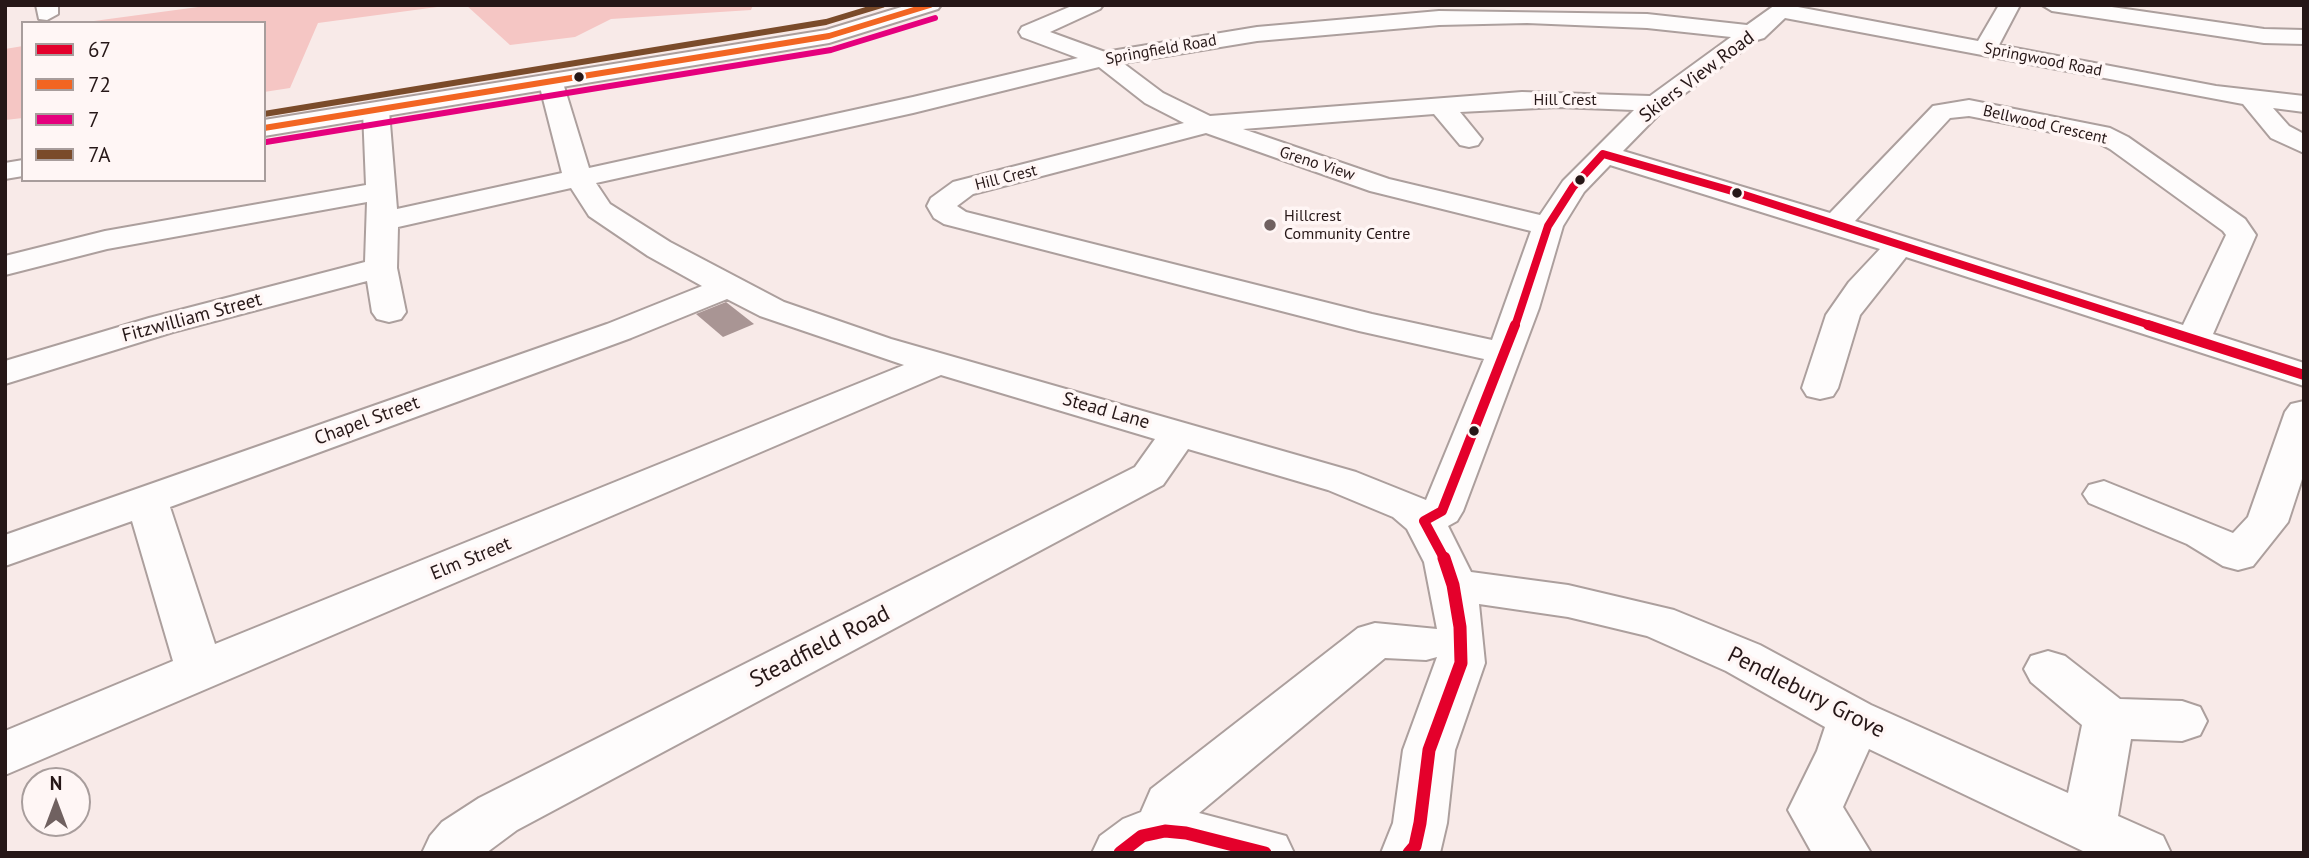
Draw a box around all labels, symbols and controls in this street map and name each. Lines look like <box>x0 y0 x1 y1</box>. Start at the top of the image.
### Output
legend <box>21 21 266 182</box>
street label: Skiers View Road <box>1635 26 1759 128</box>
street label: Springfield Road <box>1104 31 1218 69</box>
text: 67 <box>88 36 111 63</box>
street label: Springwood Road <box>1982 39 2104 81</box>
unlabelled marker <box>572 70 586 84</box>
text: 72 <box>88 71 111 98</box>
street label: Hill Crest <box>1533 90 1597 110</box>
street label: Bellwood Crescent <box>1981 101 2109 149</box>
text: 7 <box>88 106 99 133</box>
text: 7A <box>88 141 111 168</box>
street label: Greno View <box>1277 143 1357 185</box>
street label: Hill Crest <box>973 161 1039 195</box>
unlabelled marker <box>1573 173 1587 187</box>
unlabelled marker <box>1730 186 1744 200</box>
place label: Hillcrest Community Centre <box>1284 206 1410 244</box>
marker: Hillcrest Community Centre <box>1262 217 1278 233</box>
street label: Fitzwilliam Street <box>120 288 264 348</box>
street label: Stead Lane <box>1060 388 1152 434</box>
street label: Chapel Street <box>312 392 422 450</box>
unlabelled marker <box>1467 424 1481 438</box>
street label: Elm Street <box>427 533 515 585</box>
street label: Steadfield Road <box>745 600 895 694</box>
street label: Pendlebury Grove <box>1723 641 1889 745</box>
north arrow <box>21 767 91 837</box>
text: N <box>50 771 62 795</box>

